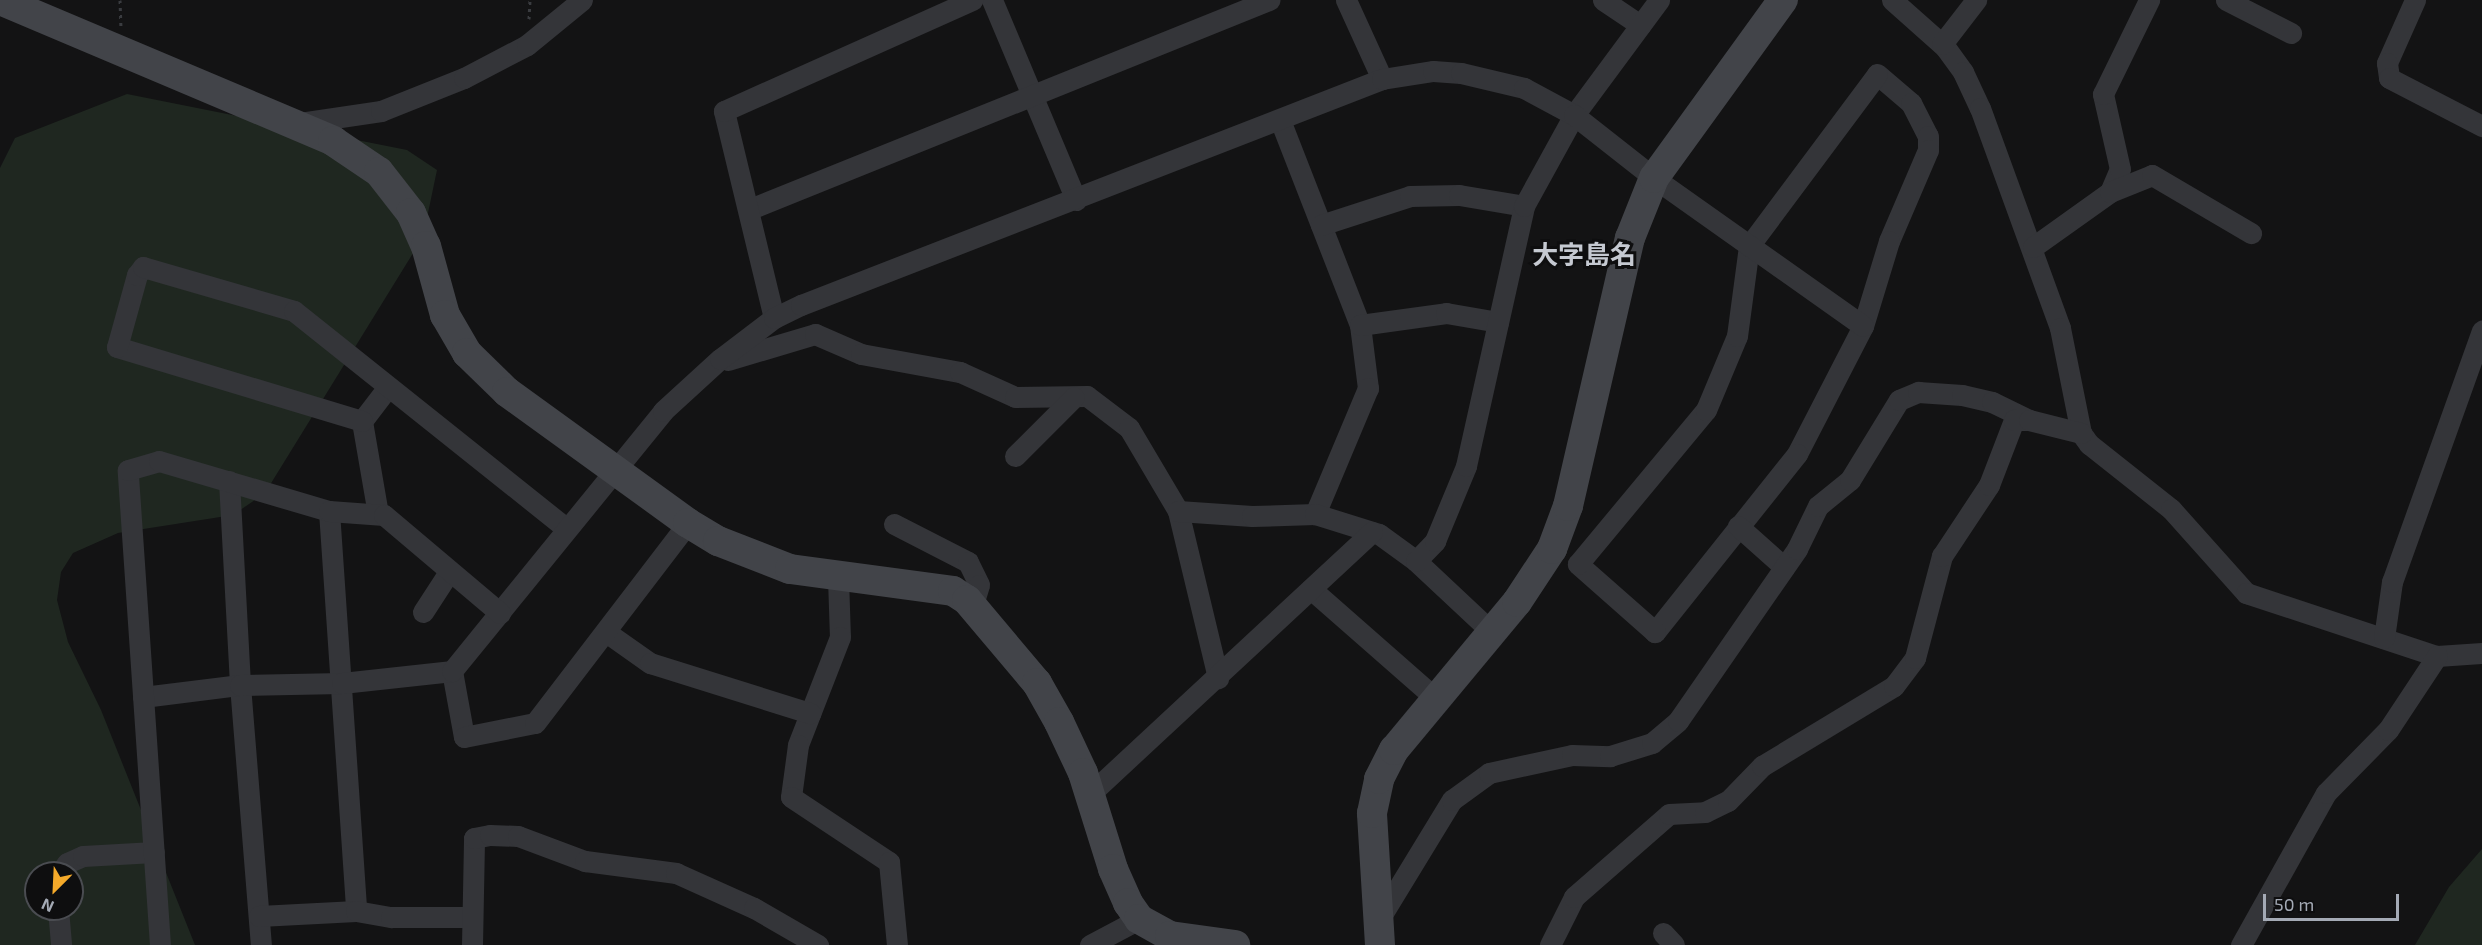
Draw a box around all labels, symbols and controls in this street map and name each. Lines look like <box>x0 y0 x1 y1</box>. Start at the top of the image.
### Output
district label: 大字島名 <box>1532 238 1636 270</box>
north arrow <box>24 861 84 921</box>
scale bar <box>2266 882 2402 920</box>
text: 50 m <box>2274 893 2314 915</box>
text: N <box>38 895 56 917</box>

